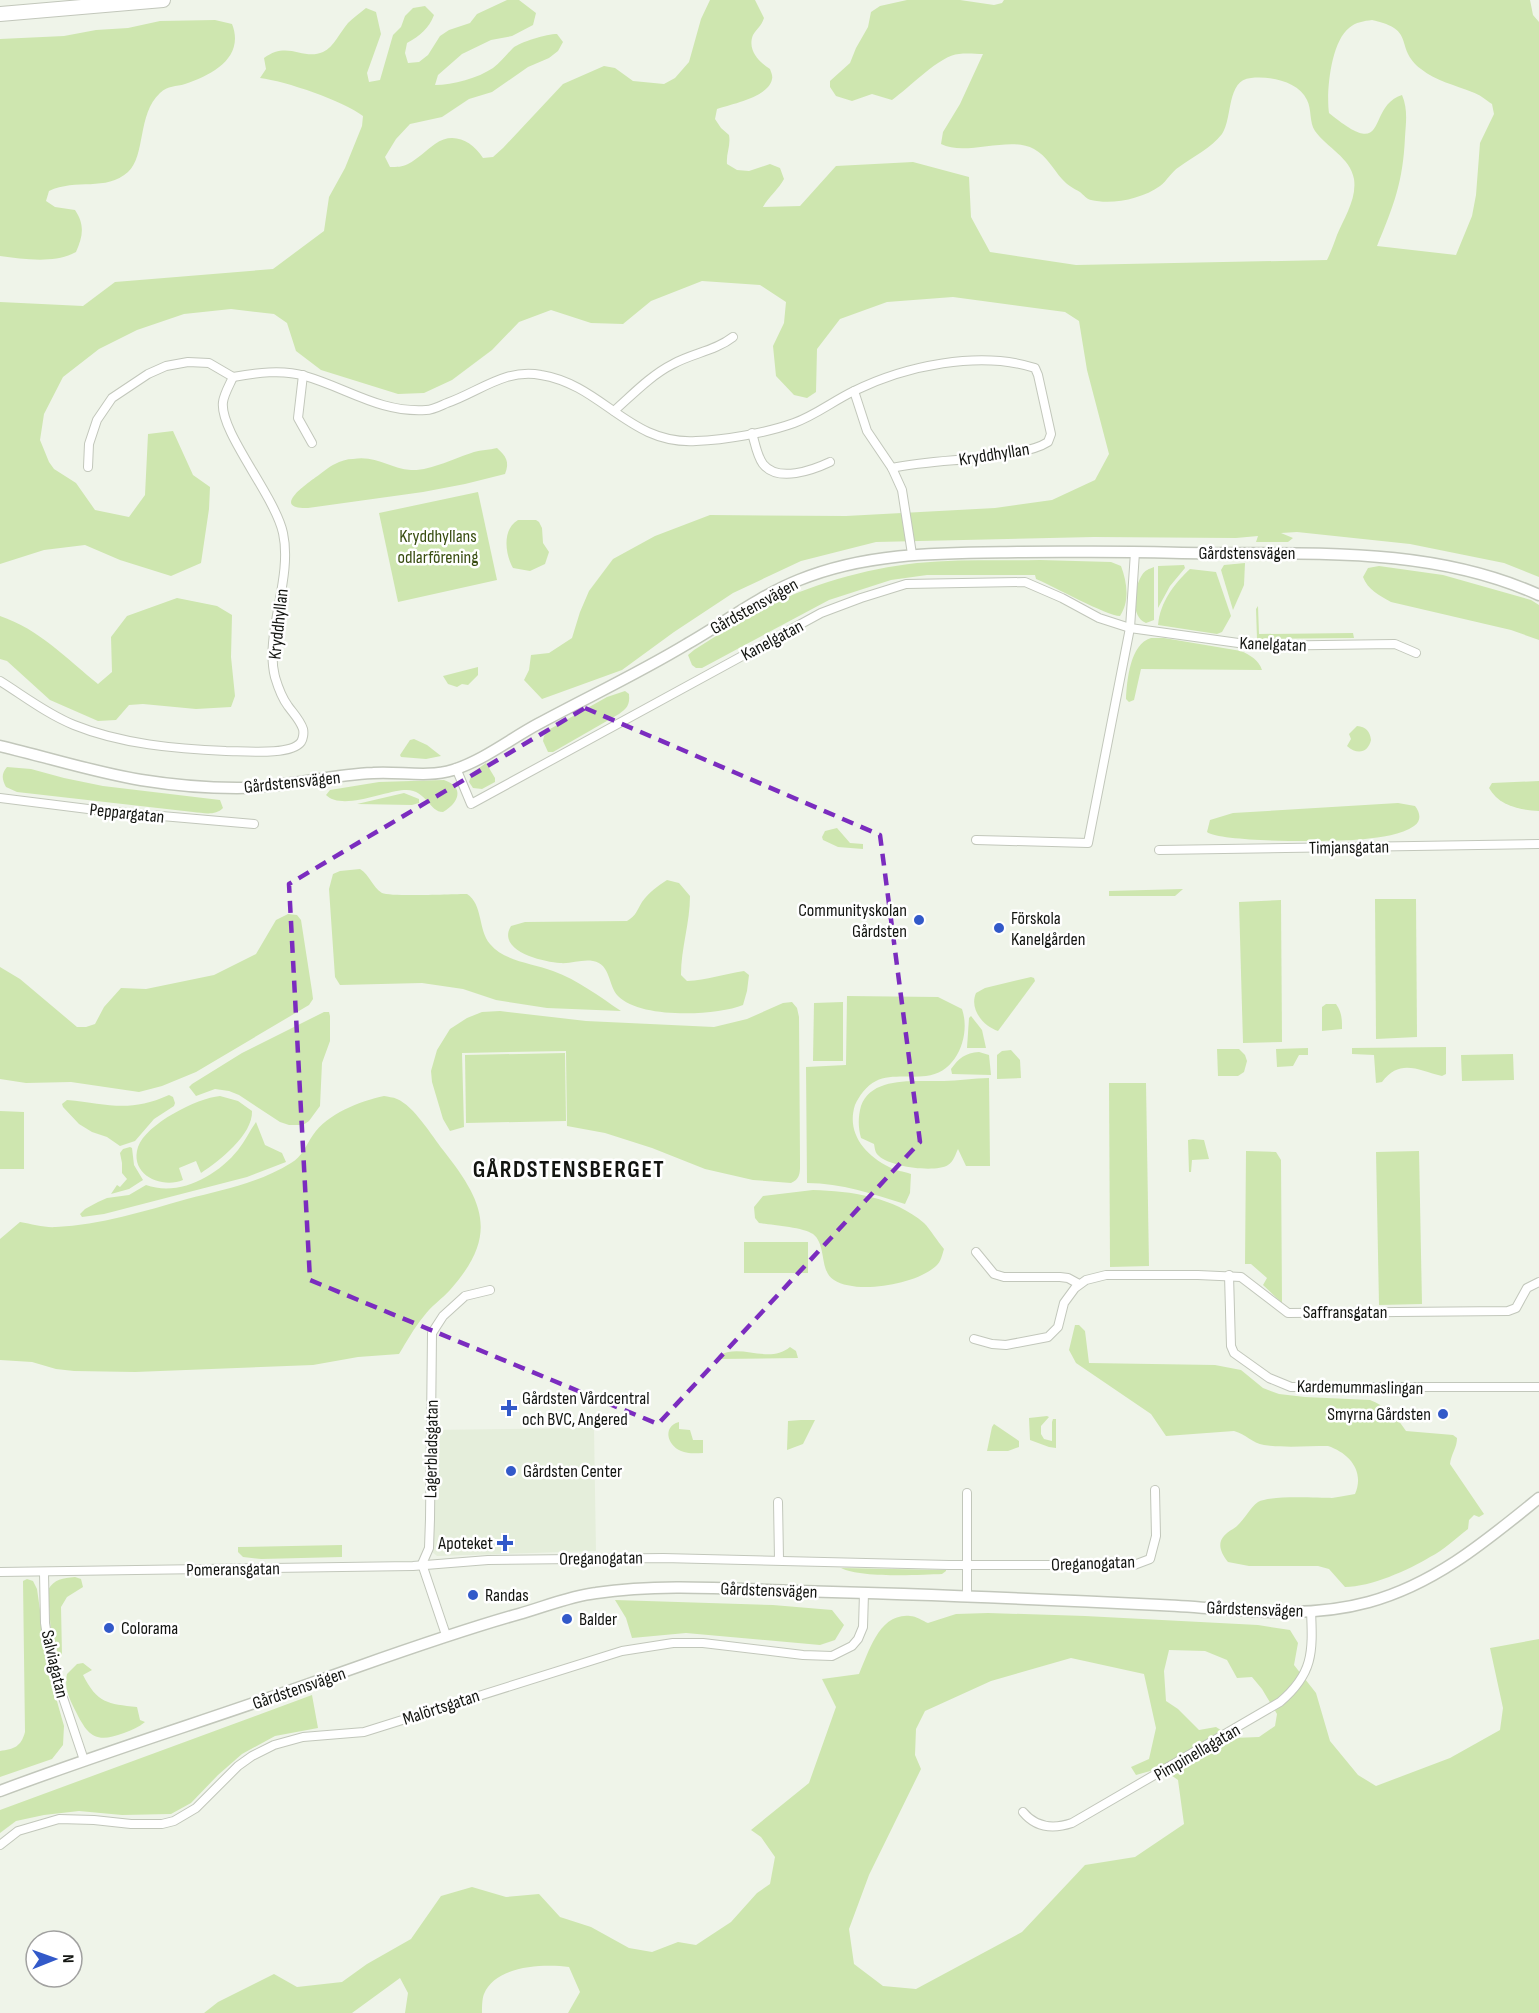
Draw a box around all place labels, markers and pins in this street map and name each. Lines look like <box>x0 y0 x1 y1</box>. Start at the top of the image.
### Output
place label: Communityskolan Gårdsten <box>798 900 907 942</box>
place label: Förskola Kanelgården <box>1011 908 1085 950</box>
marker: Communityskolan Gårdsten <box>912 913 926 927</box>
marker: Förskola Kanelgården <box>992 921 1006 935</box>
place label: Gårdsten Vårdcentral och BVC, Angered <box>522 1388 650 1430</box>
marker: Gårdsten Vårdcentral och BVC, Angered <box>500 1399 518 1417</box>
place label: Smyrna Gårdsten <box>1327 1404 1431 1425</box>
marker: Smyrna Gårdsten <box>1436 1407 1450 1421</box>
place label: Gårdsten Center <box>523 1461 622 1482</box>
marker: Gårdsten Center <box>504 1464 518 1478</box>
place label: Apoteket <box>437 1533 494 1554</box>
marker: Apoteket <box>498 1536 512 1550</box>
place label: Randas <box>485 1585 529 1606</box>
marker: Randas <box>466 1588 480 1602</box>
place label: Balder <box>579 1609 617 1630</box>
marker: Balder <box>560 1612 574 1626</box>
place label: Colorama <box>121 1618 178 1639</box>
marker: Colorama <box>102 1621 116 1635</box>

